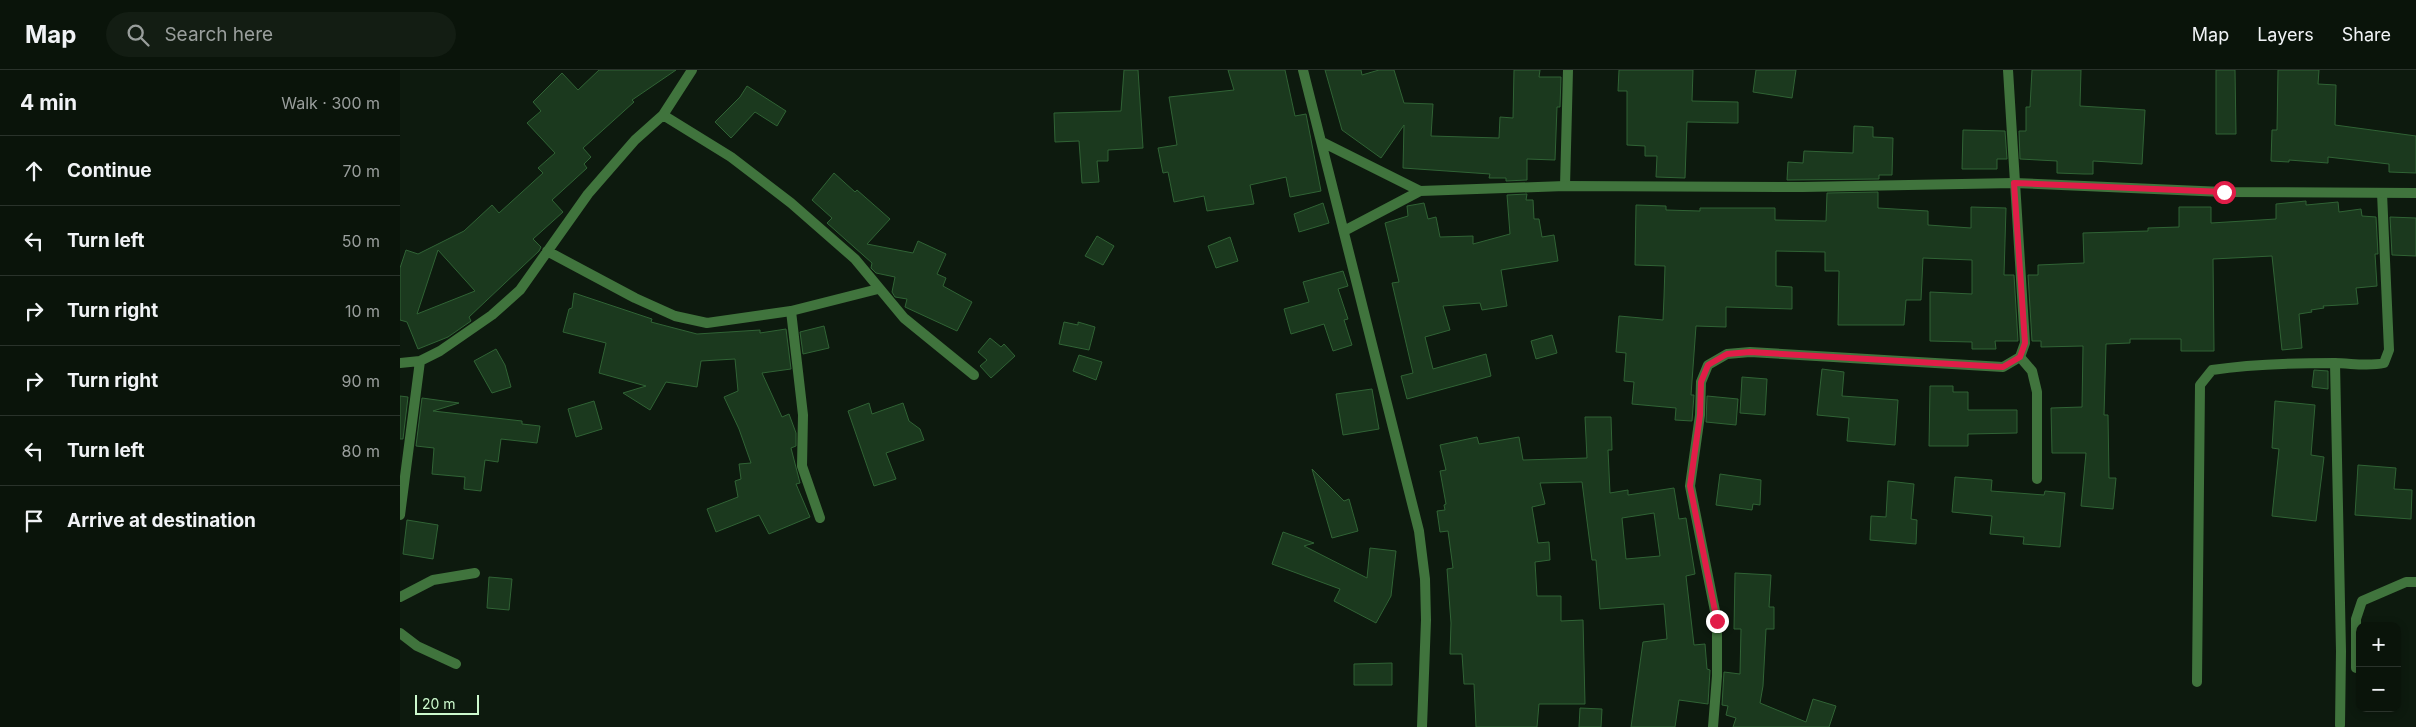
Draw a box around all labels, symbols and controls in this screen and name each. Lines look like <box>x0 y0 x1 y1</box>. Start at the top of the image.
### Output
search box <box>106 12 456 57</box>
text: Map <box>25 20 76 49</box>
icon: search <box>124 21 152 49</box>
text: Search here <box>164 23 273 46</box>
text: Map <box>2192 24 2229 45</box>
text: Layers <box>2257 24 2314 45</box>
text: Share <box>2342 24 2391 45</box>
text: 4 min <box>20 90 77 115</box>
text: Walk · 300 m <box>281 93 380 113</box>
icon: ahead <box>20 157 48 185</box>
text: Continue <box>67 159 152 182</box>
text: 70 m <box>343 161 380 181</box>
route start <box>2213 181 2236 204</box>
icon: left <box>20 227 48 255</box>
text: Turn left <box>67 229 145 252</box>
text: 50 m <box>342 231 380 251</box>
icon: right <box>20 297 48 325</box>
text: Turn right <box>67 299 158 322</box>
text: 10 m <box>345 301 380 321</box>
icon: right <box>20 367 48 395</box>
text: Turn right <box>67 369 158 392</box>
text: 90 m <box>341 371 380 391</box>
icon: left <box>20 437 48 465</box>
text: Turn left <box>67 439 145 462</box>
text: 80 m <box>341 441 380 461</box>
icon: arrive <box>20 507 48 535</box>
text: Arrive at destination <box>67 509 256 532</box>
route end <box>1706 610 1729 633</box>
map controls <box>2356 622 2401 712</box>
button: + <box>2356 622 2401 667</box>
button: − <box>2356 667 2401 712</box>
scale bar <box>415 692 479 715</box>
text: 20 m <box>422 695 456 712</box>

